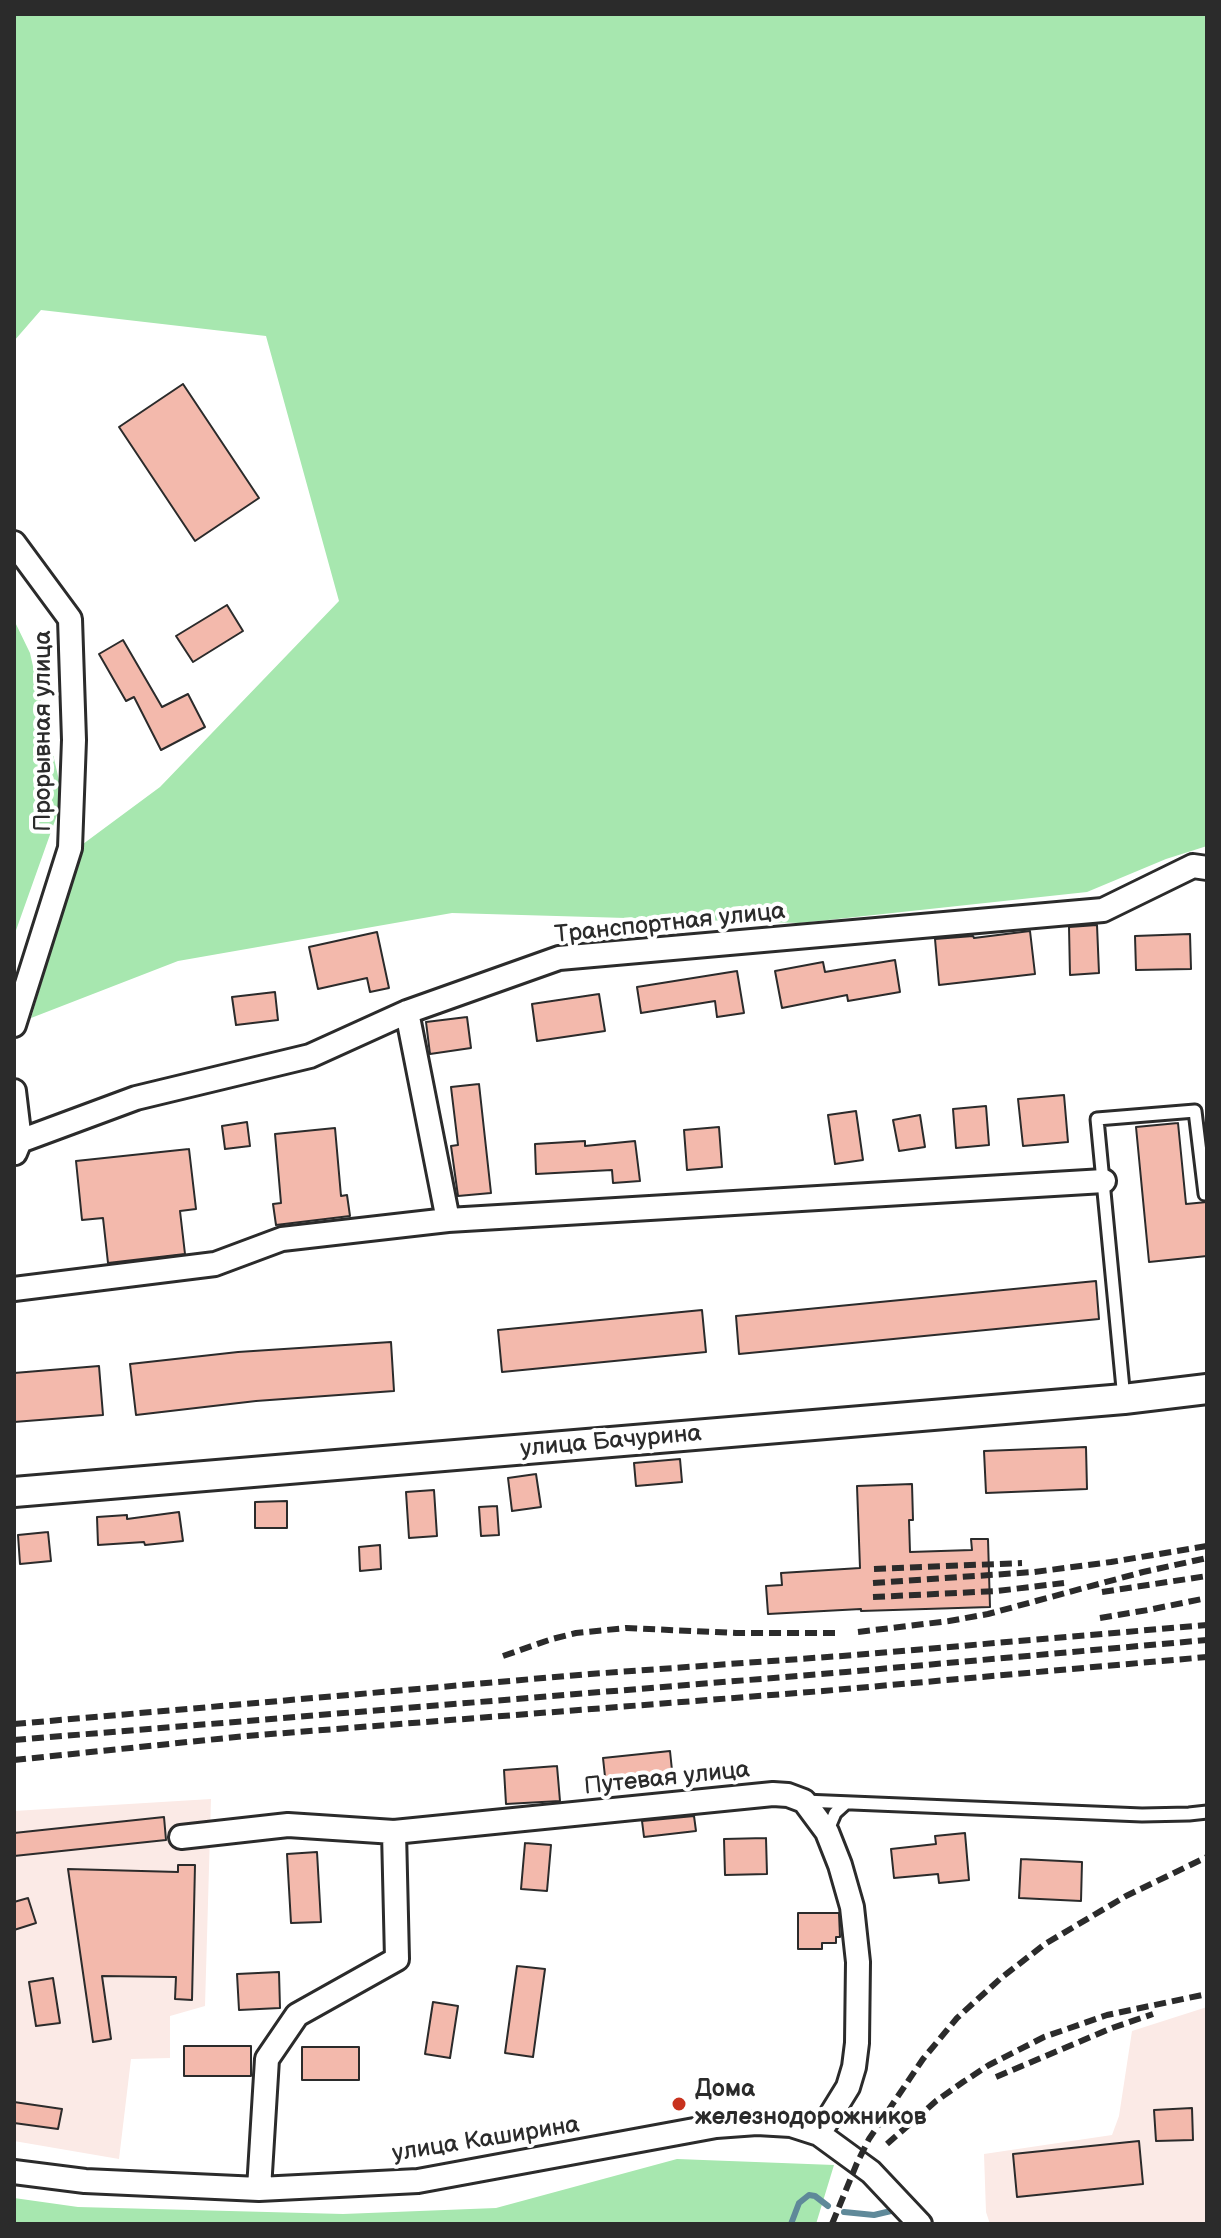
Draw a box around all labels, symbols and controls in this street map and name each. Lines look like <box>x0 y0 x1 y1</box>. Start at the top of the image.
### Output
street label: Прорывная улица <box>30 630 58 832</box>
street label: Транспортная улица <box>553 898 787 950</box>
street label: улица Бачурина <box>519 1420 703 1464</box>
street label: Путевая улица <box>583 1756 751 1802</box>
place label: Дома железнодорожников <box>695 2076 927 2132</box>
marker: Дома железнодорожников <box>670 2095 688 2113</box>
street label: улица Каширина <box>390 2111 582 2169</box>

